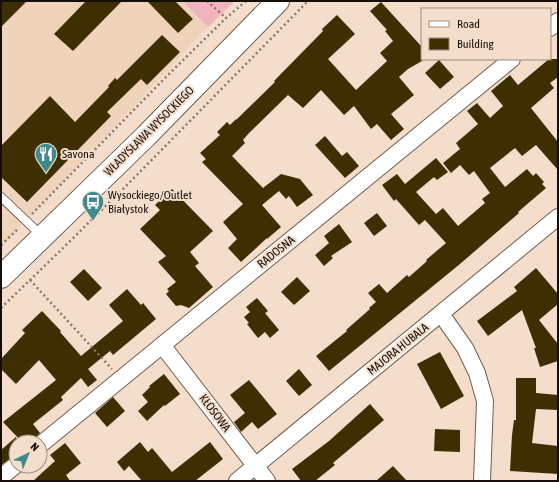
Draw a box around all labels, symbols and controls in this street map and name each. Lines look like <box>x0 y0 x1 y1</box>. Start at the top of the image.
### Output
legend <box>421 8 551 60</box>
text: Road <box>457 17 480 31</box>
text: Building <box>457 37 495 51</box>
street label: WŁADYSŁAWA WYSOCKIEGO <box>101 83 197 179</box>
restaurant icon: Savona <box>33 141 59 174</box>
place label: Savona <box>62 147 94 161</box>
place label: Wysockiego/Outlet Białystok <box>108 188 192 216</box>
bus stop icon: Wysockiego/Outlet Białystok <box>80 189 106 222</box>
street label: RADOSNA <box>255 233 297 271</box>
street label: MAJORA HUBALA <box>365 320 431 378</box>
street label: KŁOSOWA <box>196 391 234 435</box>
north arrow <box>8 434 48 474</box>
text: N <box>28 440 41 453</box>

